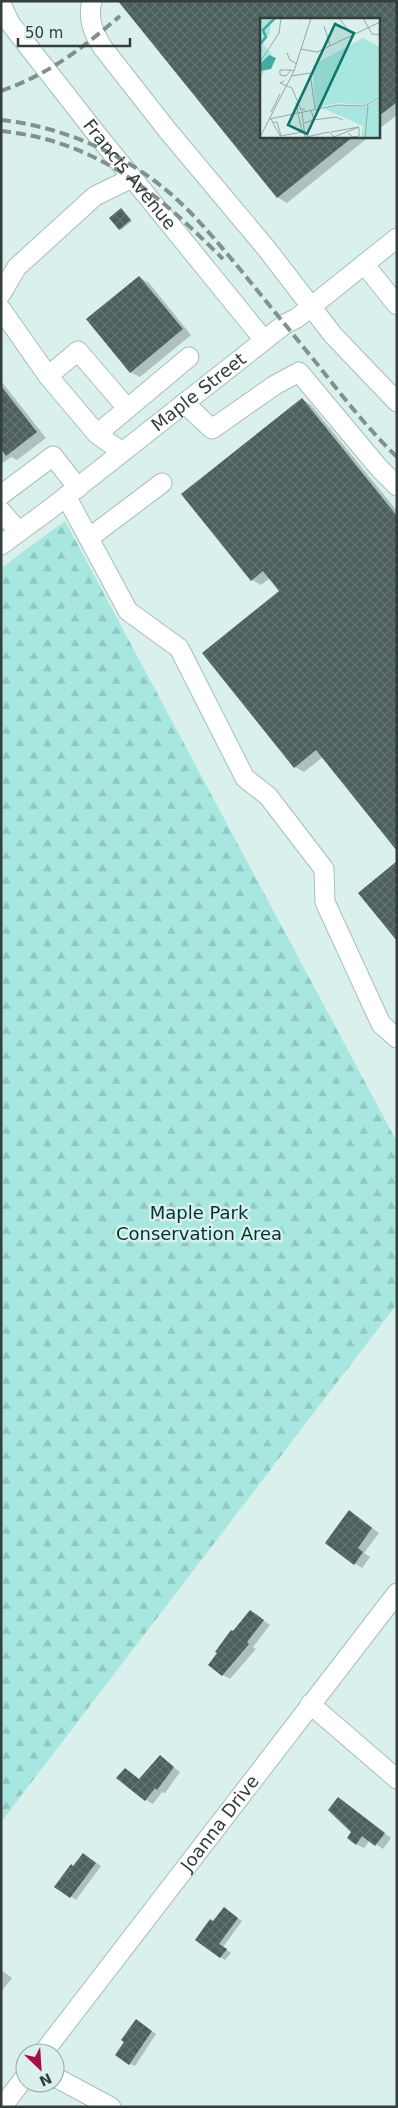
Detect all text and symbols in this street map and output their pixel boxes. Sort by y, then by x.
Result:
scale bar [18,15,130,47]
inset map [260,18,380,138]
text: 50 m [25,24,63,42]
street label: Francis Avenue [79,115,181,234]
street label: Maple Street [147,348,250,435]
park label: Maple Park Conservation Area [116,1202,282,1244]
street label: Joanna Drive [175,1771,263,1876]
north arrow [15,2043,65,2093]
text: N [37,2070,54,2090]

